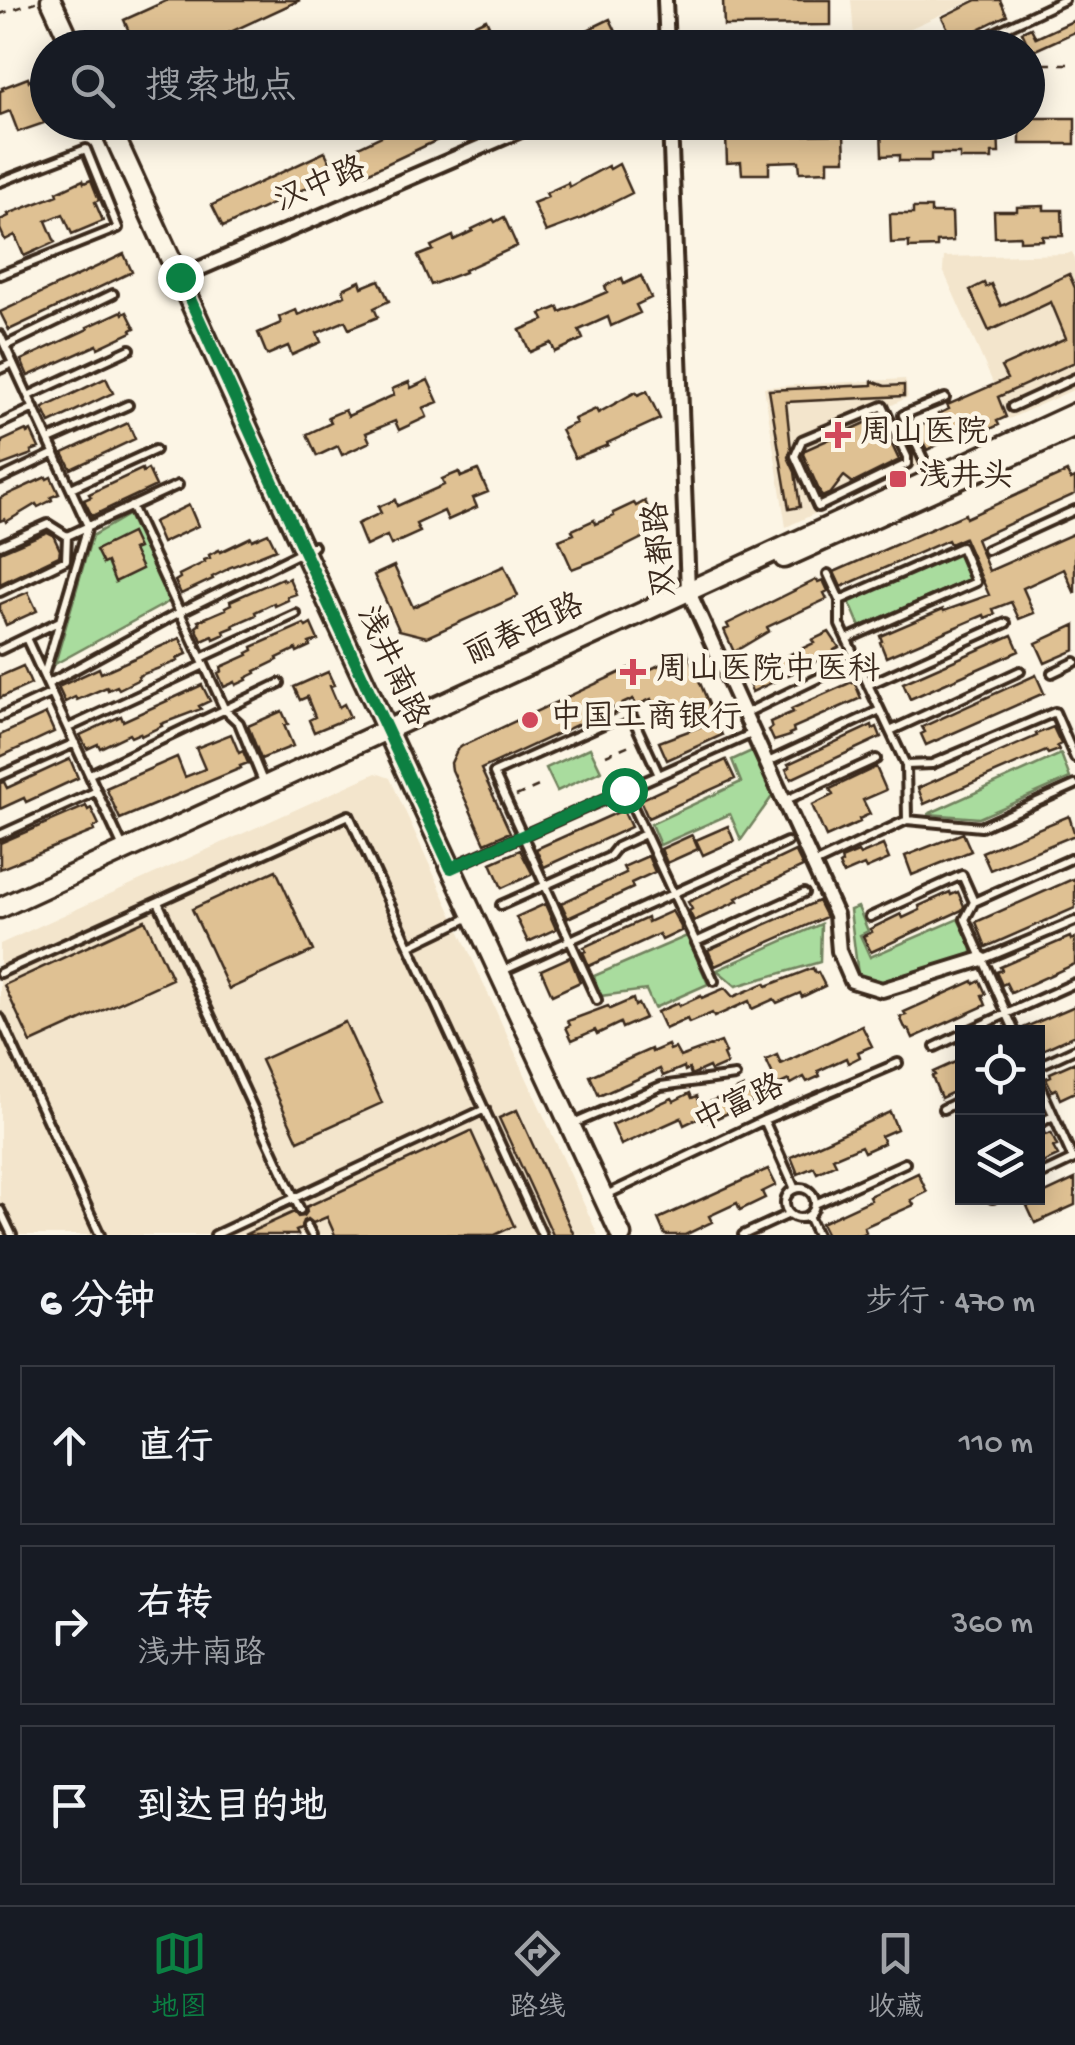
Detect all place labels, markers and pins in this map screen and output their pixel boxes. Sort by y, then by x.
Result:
place label: 周山医院 [860,415,988,454]
marker: 周山医院 [825,422,851,448]
place label: 浅井头 [918,459,1014,498]
marker: 浅井头 [887,468,909,490]
place label: 周山医院中医科 [656,651,880,691]
marker: 周山医院中医科 [620,659,646,685]
place label: 中国工商银行 [550,699,742,739]
marker: 中国工商银行 [519,709,541,731]

